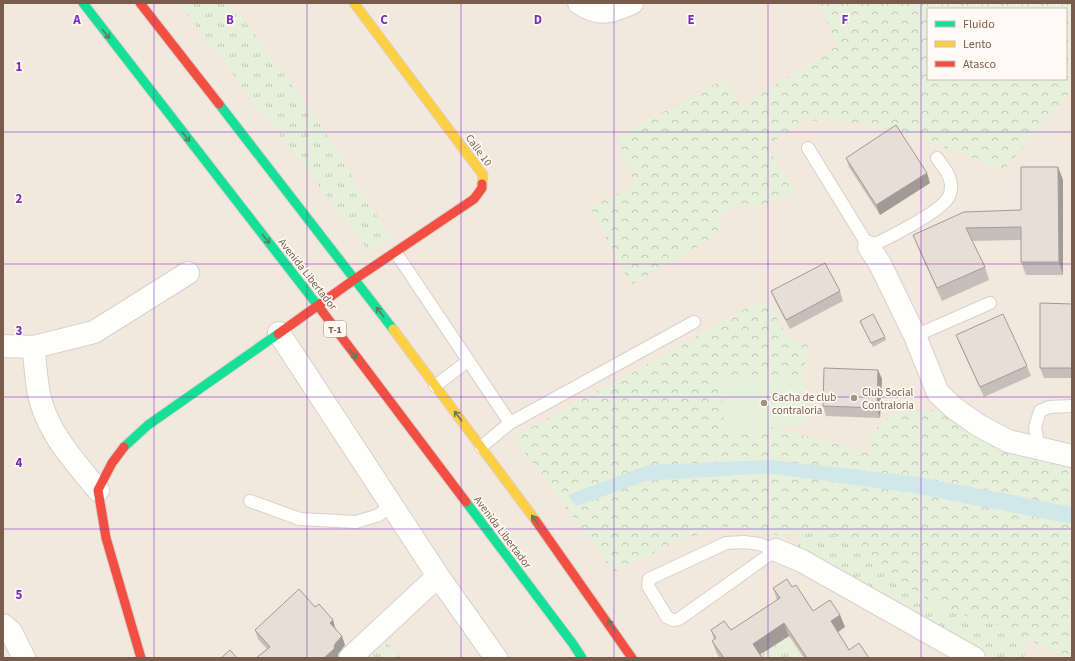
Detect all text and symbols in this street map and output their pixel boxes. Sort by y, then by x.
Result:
legend [927,8,1067,80]
text: A [72,11,81,29]
text: B [226,11,234,29]
text: C [380,11,388,29]
text: D [534,11,542,29]
text: E [687,11,695,29]
text: F [842,11,849,29]
text: Fluido [963,16,995,33]
one-way arrow [102,28,111,39]
text: Lento [963,36,992,53]
text: Atasco [963,56,996,73]
text: 1 [16,58,23,76]
one-way arrow [182,131,190,142]
street label: Calle 10 [462,131,495,169]
text: 2 [16,190,23,208]
one-way arrow [262,234,270,245]
street label: Avenida Libertador [275,235,341,313]
one-way arrow [375,306,384,317]
road number: T-1 [324,321,346,337]
text: 3 [16,322,23,340]
one-way arrow [349,348,358,359]
place label: Club Social Contraloria [862,385,914,413]
place label: Cacha de club contraloria [772,390,836,418]
marker: Club Social Contraloria [849,393,859,403]
marker: Cacha de club contraloria [759,398,769,408]
one-way arrow [453,410,462,421]
text: 4 [16,454,23,472]
street label: Avenida Libertador [470,493,535,572]
one-way arrow [530,515,539,526]
text: 5 [16,586,23,604]
one-way arrow [607,620,615,631]

